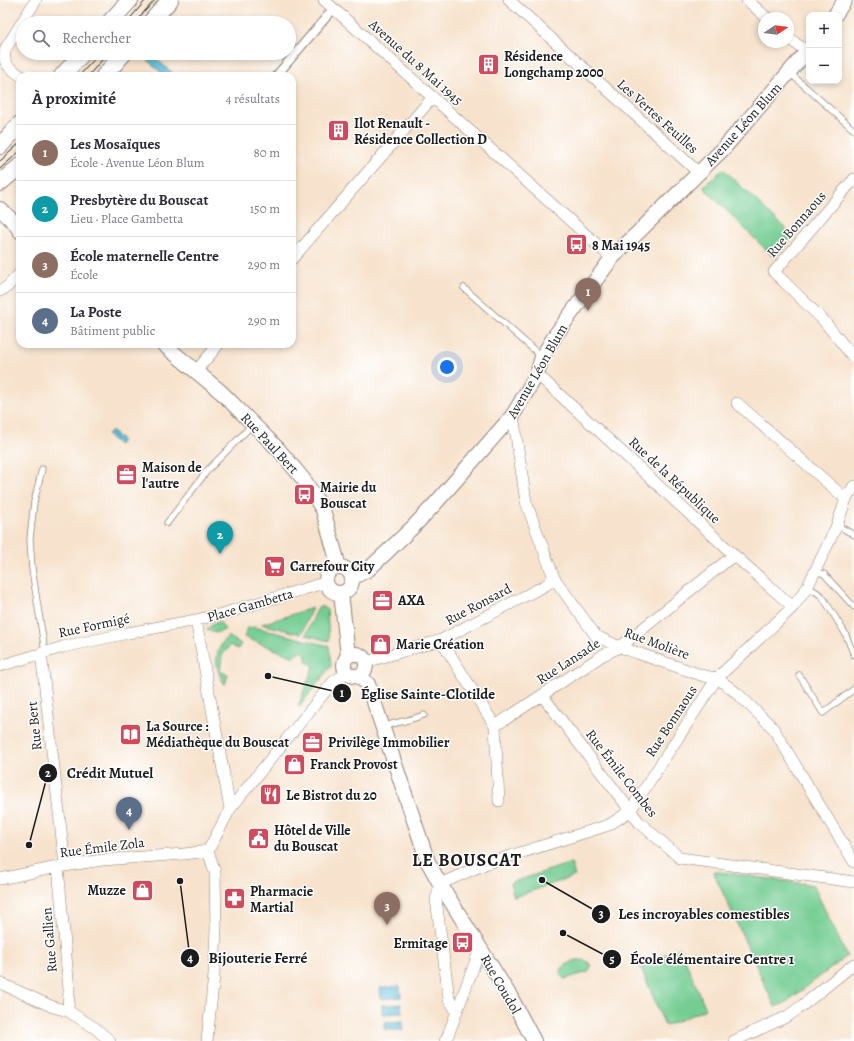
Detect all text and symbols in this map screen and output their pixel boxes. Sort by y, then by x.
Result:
north arrow [758,12,794,48]
map controls [806,12,842,84]
button: + [806,12,842,48]
street label: Avenue du 8 Mai 1945 [364,14,467,110]
search box [16,16,296,60]
icon: search [30,27,52,49]
text: Rechercher [62,28,131,48]
place label: Résidence Longchamp 2000 [504,47,604,82]
button: − [806,48,842,84]
building icon: Résidence Longchamp 2000 [475,51,501,77]
street label: Les Vertes Feuilles [613,75,702,158]
street label: Avenue Léon Blum [700,78,786,171]
text: À proximité [32,87,116,110]
text: 4 résultats [226,90,280,107]
place label: Ilot Renault - Résidence Collection D [354,114,487,149]
building icon: Ilot Renault - Résidence Collection D [326,118,352,144]
text: Les Mosaïques [70,134,160,154]
text: 1 [43,144,47,161]
text: 80 m [253,144,280,161]
text: École · Avenue Léon Blum [70,154,205,171]
street label: Rue Bonnaous [762,187,830,261]
text: Presbytère du Bouscat [70,190,208,210]
text: 2 [42,200,48,217]
text: 150 m [250,200,280,217]
text: Lieu · Place Gambetta [70,210,183,227]
bus stop icon: 8 Mai 1945 [564,232,590,258]
place label: 8 Mai 1945 [592,236,650,255]
text: École maternelle Centre [70,246,219,266]
text: 3 [42,256,48,273]
text: 290 m [248,256,280,273]
text: École [70,266,98,283]
pin: 1 [575,278,601,311]
text: La Poste [70,302,122,322]
text: 4 [42,312,48,329]
text: 290 m [248,312,280,329]
street label: Avenue Léon Blum [502,320,572,423]
text: Bâtiment public [70,322,155,339]
your location [437,357,457,377]
street label: Rue Paul Bert [236,409,303,478]
street label: Rue de la République [625,433,725,528]
place label: Maison de l'autre [142,458,202,493]
office icon: Maison de l'autre [114,462,140,488]
place label: Mairie du Bouscat [320,478,377,513]
bus stop icon: Mairie du Bouscat [291,482,317,508]
pin: 2 [207,521,233,554]
supermarket icon: Carrefour City [262,553,288,579]
place label: Carrefour City [290,557,375,576]
street label: Rue Ronsard [442,579,515,630]
street label: Place Gambetta [205,584,296,627]
office icon: AXA [369,587,395,613]
place label: AXA [397,591,425,610]
street label: Rue Formigé [57,609,132,642]
street label: Rue Molière [621,623,692,664]
shop icon: Marie Création [368,631,394,657]
street label: Rue Lansade [533,634,604,689]
place label: Marie Création [396,635,484,654]
callout: Église Sainte-Clotilde [332,680,503,707]
street label: Rue Bonnaous [641,682,702,761]
text: Église Sainte-Clotilde [361,684,495,704]
text: 1 [340,685,345,701]
street label: Rue Bert [22,700,47,751]
place label: La Source : Médiathèque du Bouscat [146,717,289,752]
library icon: La Source : Médiathèque du Bouscat [118,721,144,747]
street label: Rue Émile Combes [581,725,662,821]
office icon: Privilège Immobilier [299,729,325,755]
place label: Privilège Immobilier [328,733,450,752]
shop icon: Franck Provost [282,751,308,777]
place label: Franck Provost [310,755,398,774]
callout: Crédit Mutuel [38,759,161,786]
text: Crédit Mutuel [67,763,153,783]
text: 2 [45,765,51,781]
restaurant icon: Le Bistrot du 20 [258,782,284,808]
place label: Le Bistrot du 20 [286,786,377,805]
pin: 4 [116,797,142,830]
place label: Hôtel de Ville du Bouscat [274,821,351,856]
public building icon: Hôtel de Ville du Bouscat [246,825,272,851]
street label: Rue Émile Zola [59,833,146,862]
district label: LE BOUSCAT [412,848,522,872]
shop icon: Muzze [129,877,155,903]
place label: Muzze [88,881,127,900]
place label: Pharmacie Martial [250,882,314,917]
pharmacy icon: Pharmacie Martial [222,886,248,912]
pin: 3 [374,892,400,925]
callout: Les incroyables comestibles [591,900,798,927]
text: Les incroyables comestibles [618,904,790,924]
street label: Rue Gallien [37,906,62,973]
text: 3 [598,906,604,922]
bus stop icon: Ermitage [450,930,476,956]
place label: Ermitage [393,934,449,953]
callout: Bijouterie Ferré [180,944,315,971]
callout: École élémentaire Centre 1 [602,945,802,972]
text: Bijouterie Ferré [208,948,308,968]
text: École élémentaire Centre 1 [630,949,795,969]
text: 4 [187,950,193,966]
street label: Rue Coudol [476,951,526,1018]
text: 5 [609,951,615,967]

